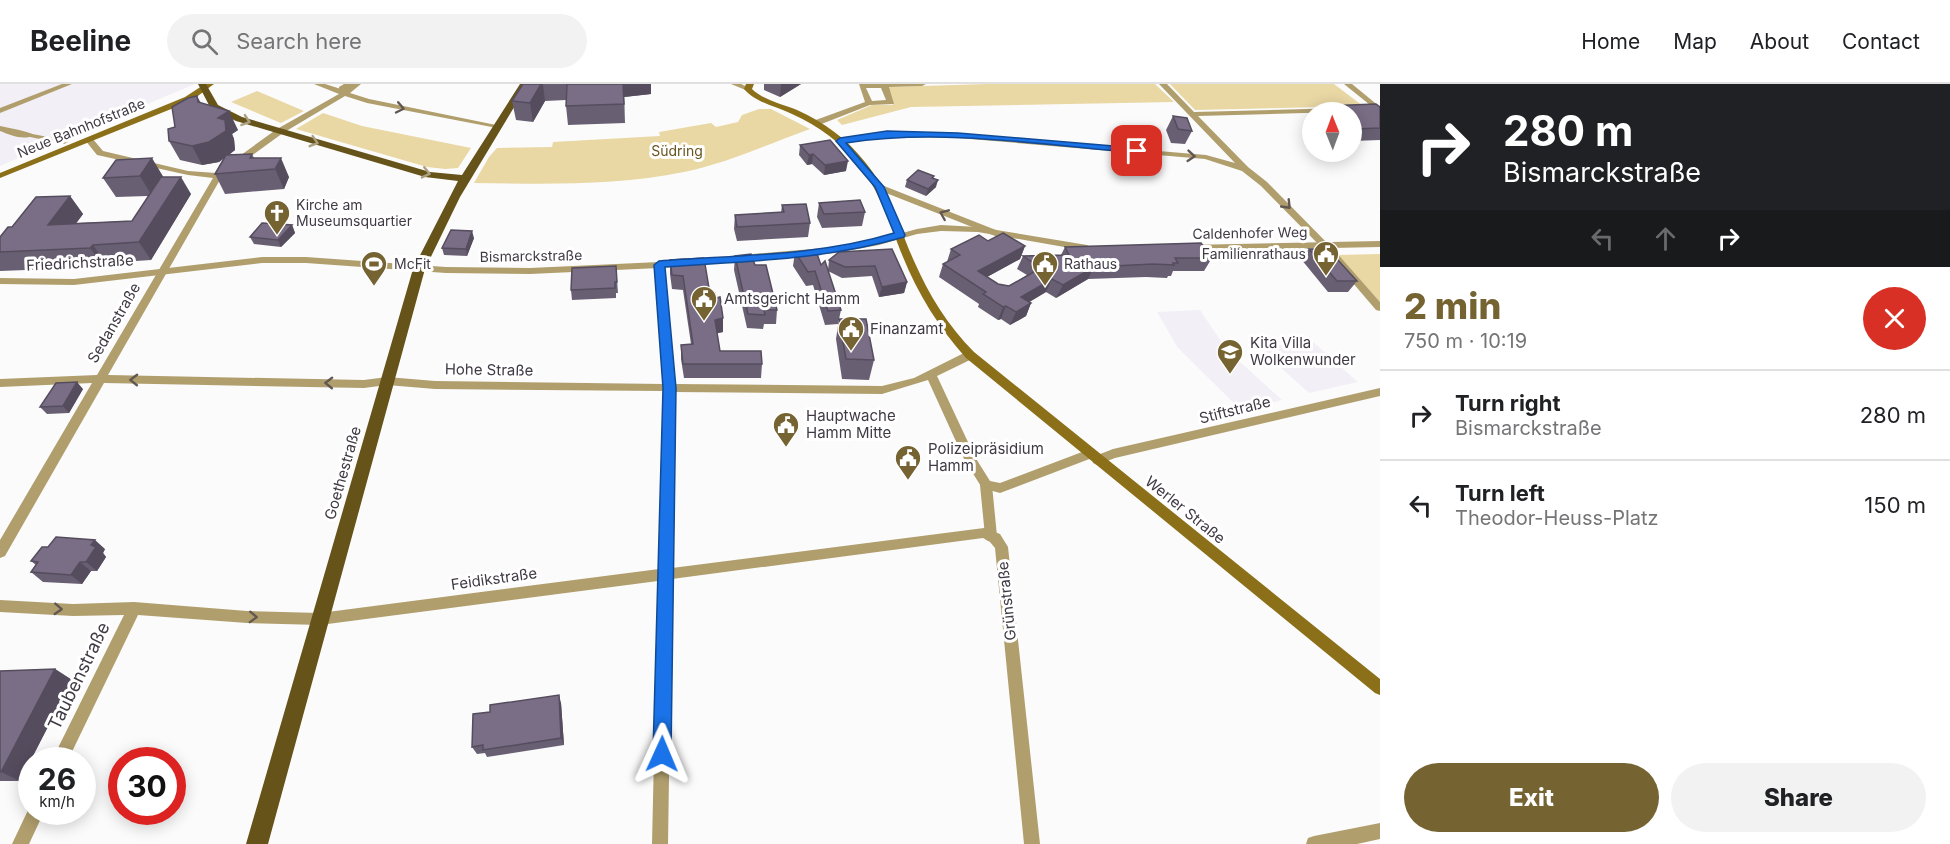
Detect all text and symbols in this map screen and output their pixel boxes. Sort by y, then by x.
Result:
search box [167,14,587,68]
text: Beeline [30,24,131,58]
icon: search [188,25,221,58]
text: Search here [236,28,362,54]
text: Home [1581,29,1640,54]
text: Map [1673,29,1717,54]
text: About [1750,29,1809,54]
text: Contact [1842,29,1920,54]
street label: Neue Bahnhofstraße [15,94,147,161]
one-way arrow [395,100,405,113]
north arrow [1302,102,1362,162]
map controls [1302,102,1362,162]
text: 280 m [1503,105,1633,156]
icon: right [1404,108,1482,186]
one-way arrow [240,114,251,126]
pin [1111,125,1162,176]
icon: arrive [1120,134,1153,167]
one-way arrow [309,135,319,147]
park label: Südring [651,142,703,159]
one-way arrow [1187,149,1196,162]
text: Bismarckstraße [1503,156,1701,189]
one-way arrow [421,166,431,179]
place label: Kirche am Museumsquartier [296,196,412,229]
church icon: Kirche am Museumsquartier [262,198,292,236]
one-way arrow [1280,199,1291,209]
one-way arrow [940,209,951,221]
icon: left [1586,222,1619,255]
icon: ahead [1649,222,1682,255]
icon: right [1712,222,1745,255]
street label: Caldenhofer Weg [1192,223,1308,242]
public building icon: Familienrathaus [1311,239,1341,277]
place label: Familienrathaus [1202,245,1306,262]
street label: Bismarckstraße [480,246,582,265]
sports icon: McFit [359,249,389,287]
public building icon: Rathaus [1030,249,1060,287]
street label: Friedrichstraße [26,250,134,275]
place label: McFit [394,255,431,272]
place label: Rathaus [1064,255,1117,272]
street label: Sedanstraße [83,279,144,366]
public building icon: Amtsgericht Hamm [689,284,719,322]
text: 2 min [1404,284,1501,328]
button: close [1863,287,1926,350]
place label: Amtsgericht Hamm [724,289,860,308]
public building icon: Finanzamt [836,314,866,352]
place label: Finanzamt [870,319,943,338]
text: 750 m · 10:19 [1404,329,1527,353]
place label: Kita Villa Wolkenwunder [1250,333,1356,369]
school or university icon: Kita Villa Wolkenwunder [1215,337,1245,375]
street label: Hohe Straße [445,359,533,380]
one-way arrow [129,374,138,386]
one-way arrow [324,377,333,390]
text: Turn right [1455,390,1561,416]
street label: Stiftstraße [1197,391,1273,428]
icon: right [1404,399,1437,432]
text: 280 m [1860,402,1926,428]
place label: Hauptwache Hamm Mitte [806,406,896,442]
public building icon: Hauptwache Hamm Mitte [771,410,801,448]
text: Bismarckstraße [1455,416,1602,440]
street label: Goethestraße [320,424,365,522]
place label: Polizeipräsidium Hamm [928,439,1044,475]
public building icon: Polizeipräsidium Hamm [893,443,923,481]
street label: Werler Straße [1141,472,1229,548]
text: Turn left [1455,480,1545,506]
icon: left [1404,489,1437,522]
text: 150 m [1864,492,1926,518]
text: Theodor-Heuss-Platz [1455,506,1659,530]
street label: Grünstraße [993,561,1020,642]
street label: Feidikstraße [450,563,538,594]
one-way arrow [54,603,63,616]
one-way arrow [248,611,257,623]
street label: Taubenstraße [43,619,114,733]
position arrow [630,722,694,786]
speed limit sign: 30 [108,747,186,825]
text: 26 [38,761,76,797]
button: Exit [1404,763,1659,832]
button: Share [1671,763,1926,832]
text: km/h [39,792,75,811]

